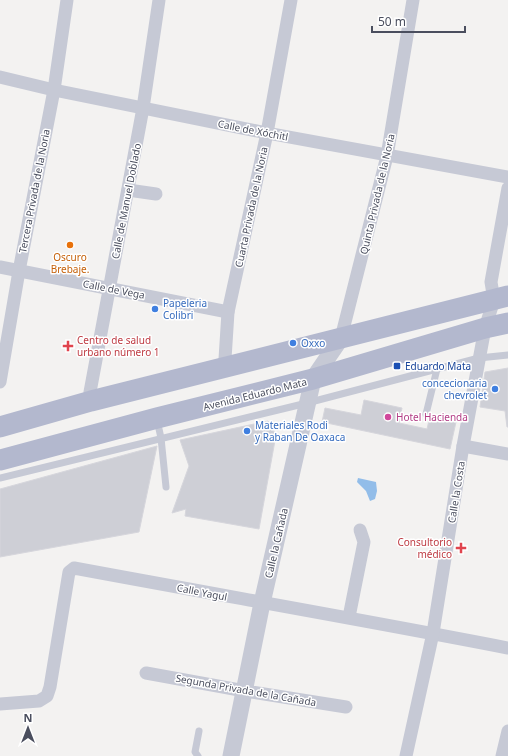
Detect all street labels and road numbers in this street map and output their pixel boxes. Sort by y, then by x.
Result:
street label: Calle de Xóchitl [217,116,289,144]
street label: Tercera Privada de la Noria [15,128,53,254]
street label: Quinta Privada de la Noria [356,132,398,256]
street label: Calle de Manuel Doblado [108,142,144,260]
street label: Cuarta Privada de la Noria [231,145,271,269]
street label: Calle de Vega [82,276,146,302]
street label: Avenida Eduardo Mata [202,374,308,414]
street label: Calle la Costa [444,460,468,524]
street label: Calle la Cañada [261,507,291,579]
street label: Calle Yagul [176,580,228,604]
street label: Segunda Privada de la Cañada [175,671,317,709]

